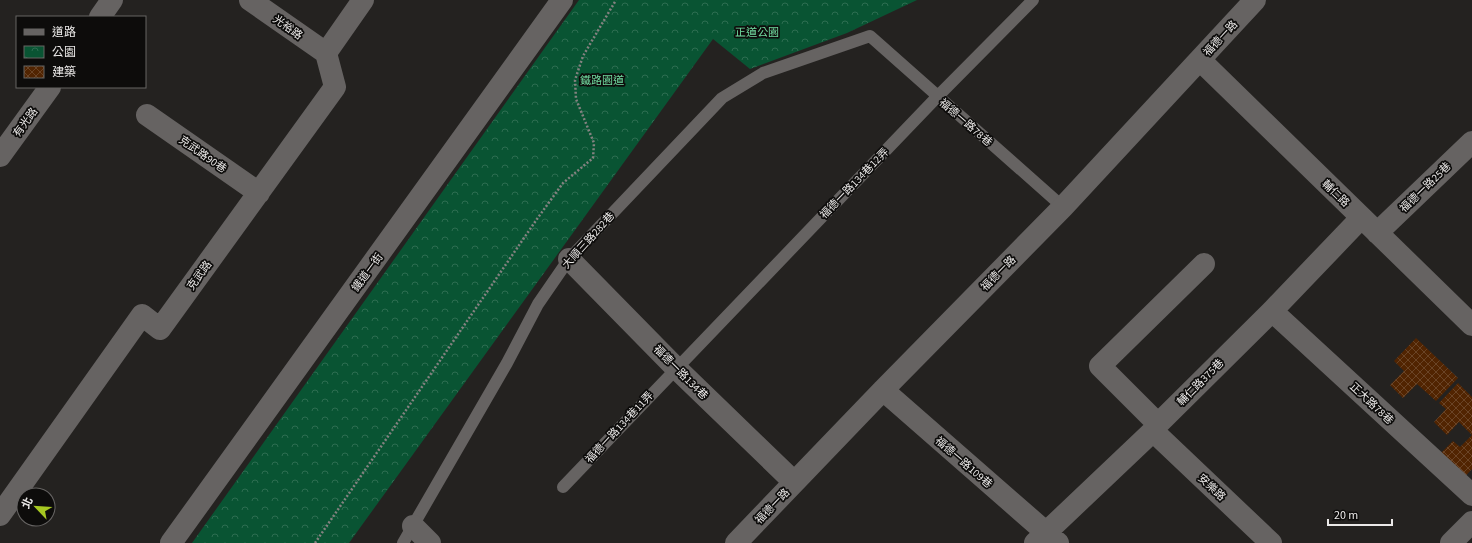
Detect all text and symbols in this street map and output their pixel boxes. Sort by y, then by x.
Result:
street label: 光裕路 [270,12,306,43]
legend [16,16,146,88]
street label: 福德一路 [1200,17,1241,60]
text: 道路 [52,24,76,41]
park label: 正道公園 [735,25,779,40]
text: 公園 [52,44,76,61]
text: 建築 [52,64,76,81]
park label: 鐵路園道 [580,73,624,88]
street label: 福德一路78巷 [936,95,995,150]
street label: 有光路 [10,105,41,140]
street label: 克武路90巷 [176,133,230,176]
street label: 福德一路134巷12弄 [817,145,892,222]
street label: 福德一路25巷 [1396,159,1454,216]
street label: 輔仁路 [1319,177,1353,210]
street label: 大順三路282巷 [559,209,618,272]
street label: 鐵道一街 [348,250,386,295]
street label: 福德一路 [977,252,1019,294]
street label: 克武路 [184,258,215,293]
street label: 福德一路134巷 [650,342,711,403]
street label: 輔仁路375巷 [1174,356,1227,409]
street label: 正大路78巷 [1346,379,1397,428]
street label: 福德一路134巷11弄 [582,388,657,467]
street label: 福德一路109巷 [932,433,996,491]
street label: 安樂路 [1194,471,1229,504]
street label: 福德一路 [752,485,793,527]
north arrow [16,487,56,527]
text: 北 [18,495,37,511]
scale bar [1328,501,1392,527]
text: 20 m [1334,507,1358,524]

